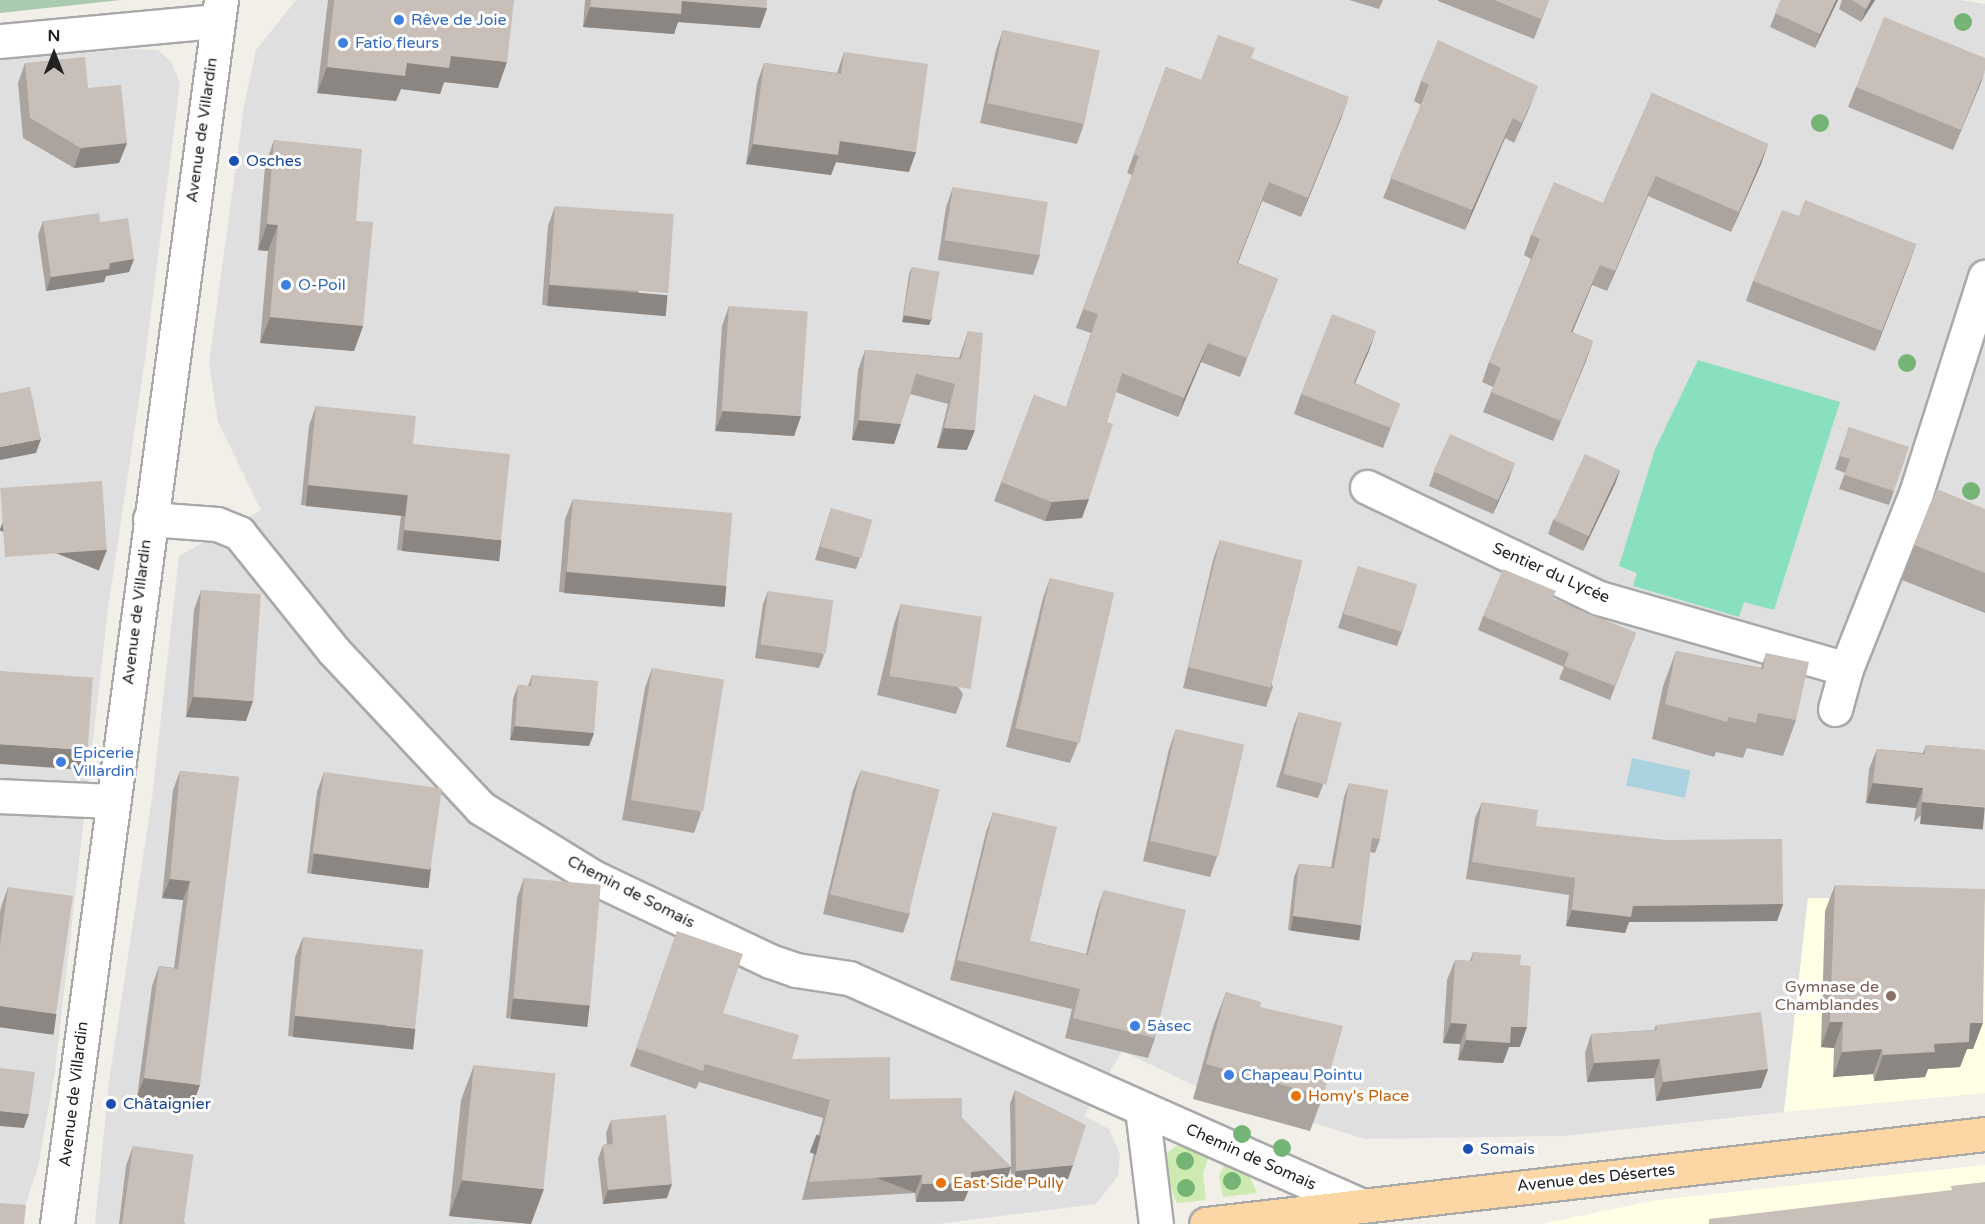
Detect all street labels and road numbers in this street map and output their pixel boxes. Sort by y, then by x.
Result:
street label: Avenue de Villardin [182,56,222,204]
street label: Avenue de Villardin [119,538,155,686]
street label: Sentier du Lycée [1489,539,1613,607]
street label: Chemin de Somais [564,851,698,933]
street label: Avenue de Villardin [56,1020,92,1168]
street label: Chemin de Somais [1183,1120,1319,1194]
street label: Avenue des Désertes [1516,1160,1676,1196]

